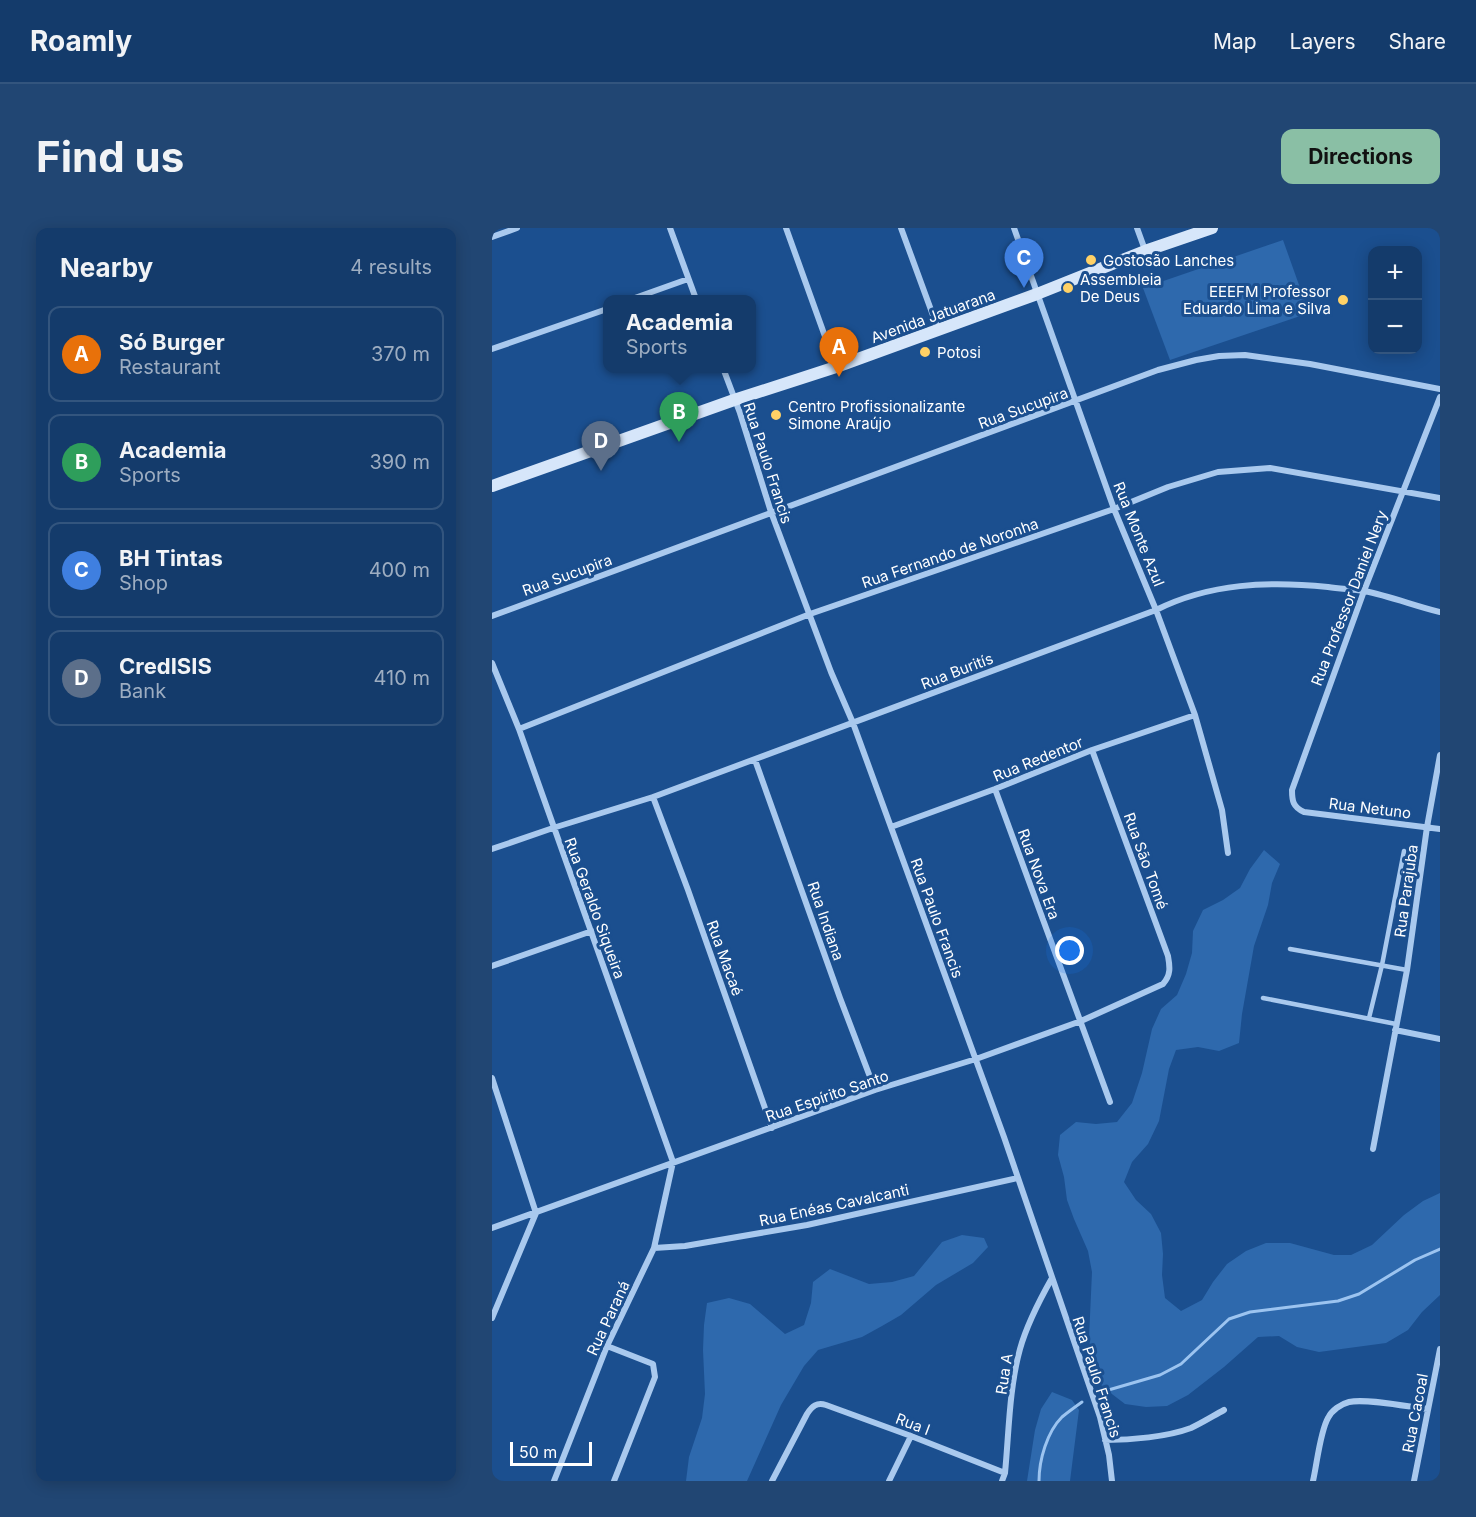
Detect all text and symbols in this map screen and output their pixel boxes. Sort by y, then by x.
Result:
text: Roamly [30,24,132,58]
text: Map [1213,29,1257,54]
text: Layers [1290,29,1356,54]
text: Share [1389,29,1446,54]
button: Directions [1281,129,1440,184]
text: Find us [36,131,184,182]
pin: C [1004,238,1044,288]
map controls [1368,246,1422,354]
button: + [1368,246,1422,300]
place label: Gostosão Lanches [1103,251,1234,270]
text: Nearby [60,252,153,283]
marker: Gostosão Lanches [1084,253,1098,267]
text: 4 results [350,255,432,279]
place label: Assembleia De Deus [1080,270,1162,306]
marker: Assembleia De Deus [1061,281,1075,295]
place label: EEEFM Professor Eduardo Lima e Silva [1183,282,1331,318]
street label: Avenida Jatuarana [868,285,998,347]
marker: EEEFM Professor Eduardo Lima e Silva [1336,293,1350,307]
popup [603,295,756,373]
button: − [1368,300,1422,354]
text: Academia [626,309,733,335]
pin: A [820,328,858,377]
text: Só Burger [119,329,225,355]
text: Sports [626,335,688,359]
text: A [74,342,89,366]
text: 370 m [371,342,430,366]
place label: Potosi [937,343,981,362]
marker: Potosi [918,345,932,359]
text: Restaurant [119,355,221,379]
street label: Rua Sucupira [976,383,1070,433]
pin: B [660,392,699,442]
place label: Centro Profissionalizante Simone Araújo [788,397,965,433]
street label: Rua Paulo Francis [739,400,797,526]
marker: Centro Profissionalizante Simone Araújo [769,408,783,422]
pin: D [582,422,620,471]
text: Academia [119,437,227,463]
text: B [75,450,88,474]
text: 390 m [369,450,430,474]
text: Sports [119,463,181,487]
street label: Rua Monte Azul [1109,479,1169,589]
street label: Rua Professor Daniel Nery [1307,507,1391,688]
street label: Rua Fernando de Noronha [859,514,1041,592]
text: BH Tintas [119,545,223,571]
street label: Rua Sucupira [520,550,614,600]
text: C [74,558,89,582]
text: 400 m [369,558,430,582]
text: Shop [119,571,168,595]
street label: Rua Buritís [918,649,996,693]
text: CredISIS [119,653,212,679]
text: D [74,666,89,690]
text: 410 m [374,666,430,690]
text: Bank [119,679,166,703]
street label: Rua Redentor [990,732,1086,786]
street label: Rua Netuno [1328,794,1412,822]
street label: Rua São Tomé [1120,810,1172,912]
street label: Rua Nova Era [1014,826,1064,922]
street label: Rua Geraldo Siqueira [561,835,629,981]
street label: Rua Parajuba [1390,843,1422,939]
street label: Rua Paulo Francis [906,855,968,981]
street label: Rua Indiana [804,879,848,963]
street label: Rua Macaé [703,918,747,998]
your location [1055,936,1084,965]
street label: Rua Espírito Santo [763,1066,891,1126]
street label: Rua Enéas Cavalcanti [757,1180,911,1230]
street label: Rua Paraná [582,1277,634,1359]
street label: Rua Paulo Francis [1068,1314,1126,1440]
street label: Rua A [991,1352,1017,1396]
street label: Rua Cacoal [1398,1372,1432,1454]
street label: Rua I [893,1409,933,1439]
scale bar [510,1439,592,1466]
text: 50 m [519,1442,557,1462]

